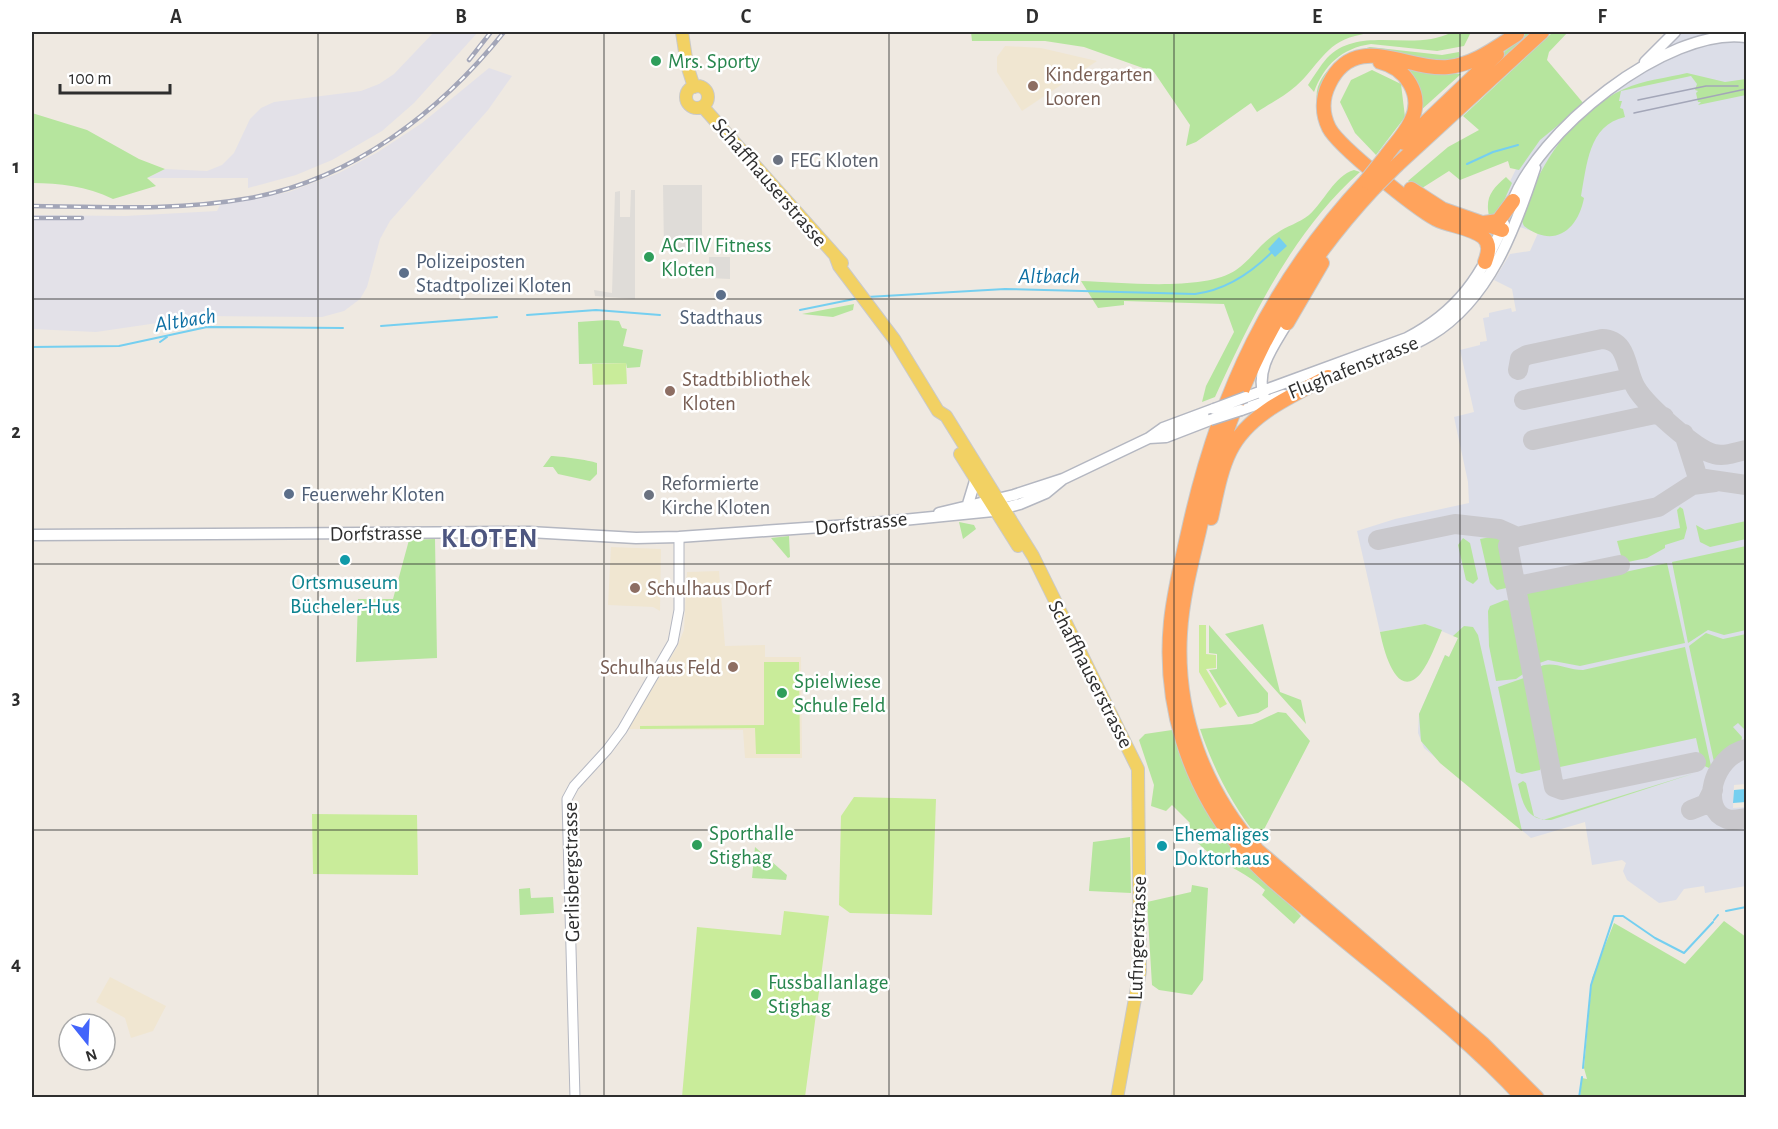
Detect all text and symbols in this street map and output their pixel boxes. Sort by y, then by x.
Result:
text: A [170,7,182,27]
text: B [455,7,467,27]
text: C [741,7,752,27]
text: D [1025,7,1039,27]
text: E [1312,7,1322,27]
text: F [1597,7,1607,27]
place label: Mrs. Sporty [668,51,760,72]
marker: Mrs. Sporty [649,54,663,68]
scale bar [60,57,170,95]
place label: Kindergarten Looren [1045,64,1153,109]
text: 100 m [69,70,112,88]
marker: Kindergarten Looren [1026,79,1040,93]
street label: Schaffhauserstrasse [708,114,831,251]
place label: FEG Kloten [790,150,879,171]
marker: FEG Kloten [771,153,785,167]
text: 1 [12,157,20,177]
place label: ACTIV Fitness Kloten [661,235,772,280]
marker: ACTIV Fitness Kloten [642,250,656,264]
place label: Polizeiposten Stadtpolizei Kloten [416,251,572,296]
water label: Altbach [1017,265,1080,287]
marker: Polizeiposten Stadtpolizei Kloten [397,266,411,280]
marker: Stadthaus [714,288,728,302]
water label: Altbach [152,304,217,336]
place label: Stadthaus [680,307,762,328]
street label: Flughafenstrasse [1285,332,1421,403]
place label: Stadtbibliothek Kloten [682,369,810,414]
marker: Stadtbibliothek Kloten [663,384,677,398]
text: 2 [11,422,21,442]
place label: Reformierte Kirche Kloten [661,473,770,518]
place label: Feuerwehr Kloten [301,484,445,505]
marker: Feuerwehr Kloten [282,487,296,501]
marker: Reformierte Kirche Kloten [642,488,656,502]
street label: Dorfstrasse [814,508,908,539]
street label: Dorfstrasse [329,522,423,545]
district label: KLOTEN [441,525,539,552]
marker: Ortsmuseum Bücheler-Hus [338,553,352,567]
place label: Ortsmuseum Bücheler-Hus [290,572,400,617]
place label: Schulhaus Dorf [647,578,772,599]
marker: Schulhaus Dorf [628,581,642,595]
street label: Schaffhauserstrasse [1044,597,1137,751]
place label: Schulhaus Feld [600,657,721,678]
marker: Schulhaus Feld [726,660,740,674]
place label: Spielwiese Schule Feld [794,671,886,716]
marker: Spielwiese Schule Feld [775,686,789,700]
text: 3 [12,688,20,708]
street label: Gerlisbergstrasse [560,802,583,942]
place label: Sporthalle Stighag [709,823,794,868]
place label: Ehemaliges Doktorhaus [1174,824,1270,869]
marker: Sporthalle Stighag [690,838,704,852]
marker: Ehemaliges Doktorhaus [1155,839,1169,853]
street label: Lufingerstrasse [1125,876,1150,1001]
text: 4 [11,954,21,974]
place label: Fussballanlage Stighag [768,972,888,1017]
marker: Fussballanlage Stighag [749,987,763,1001]
north arrow [57,1012,117,1072]
text: N [84,1046,99,1065]

